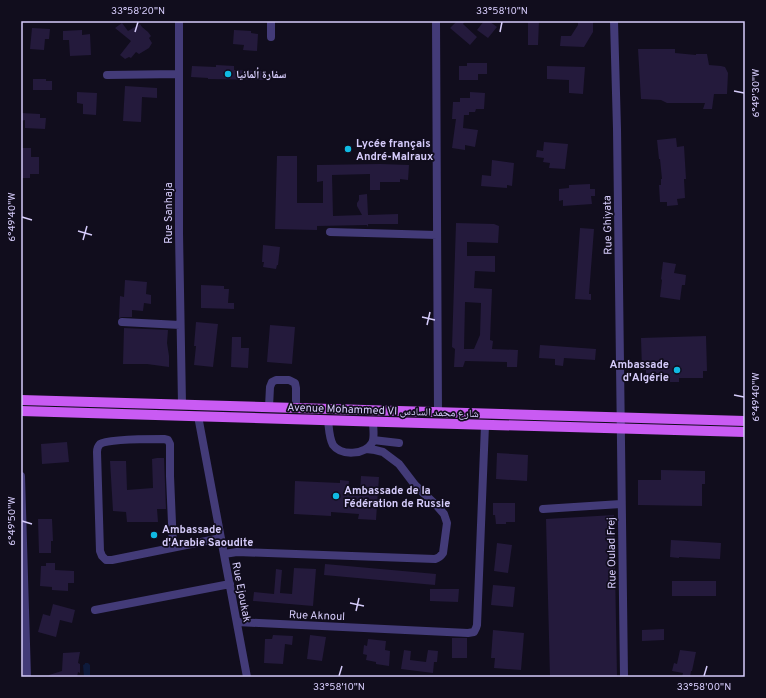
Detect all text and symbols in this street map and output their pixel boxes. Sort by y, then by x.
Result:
text: 33°58'20"N [111,5,165,18]
text: 33°58'10"N [476,5,528,18]
place label: سفارة ألمانيا [236,67,287,82]
text: 6°49'30"W [750,68,763,118]
marker: سفارة ألمانيا [223,69,233,79]
place label: Lycée français André-Malraux [356,137,434,164]
marker: Lycée français André-Malraux [343,144,353,154]
street label: Rue Sanhaja [162,182,176,244]
text: 6°49'40"W [6,192,19,242]
street label: Rue Ghiyata [600,195,616,255]
place label: Ambassade d'Algérie [610,358,669,385]
marker: Ambassade d'Algérie [672,365,682,375]
text: 6°49'40"W [750,372,763,422]
street label: Avenue Mohammed VI شارع محمد السادس [287,401,479,421]
place label: Ambassade de la Fédération de Russie [344,484,450,511]
marker: Ambassade de la Fédération de Russie [331,491,341,501]
text: 6°49'50"W [6,496,19,546]
street label: Rue Oulad Frej [604,517,620,589]
place label: Ambassade d'Arabie Saoudite [162,523,253,550]
marker: Ambassade d'Arabie Saoudite [149,530,159,540]
street label: Rue Ejoukak [228,561,254,624]
street label: Rue Aknoul [289,608,345,624]
text: 33°58'10"N [313,681,365,694]
text: 33°58'00"N [677,681,731,694]

